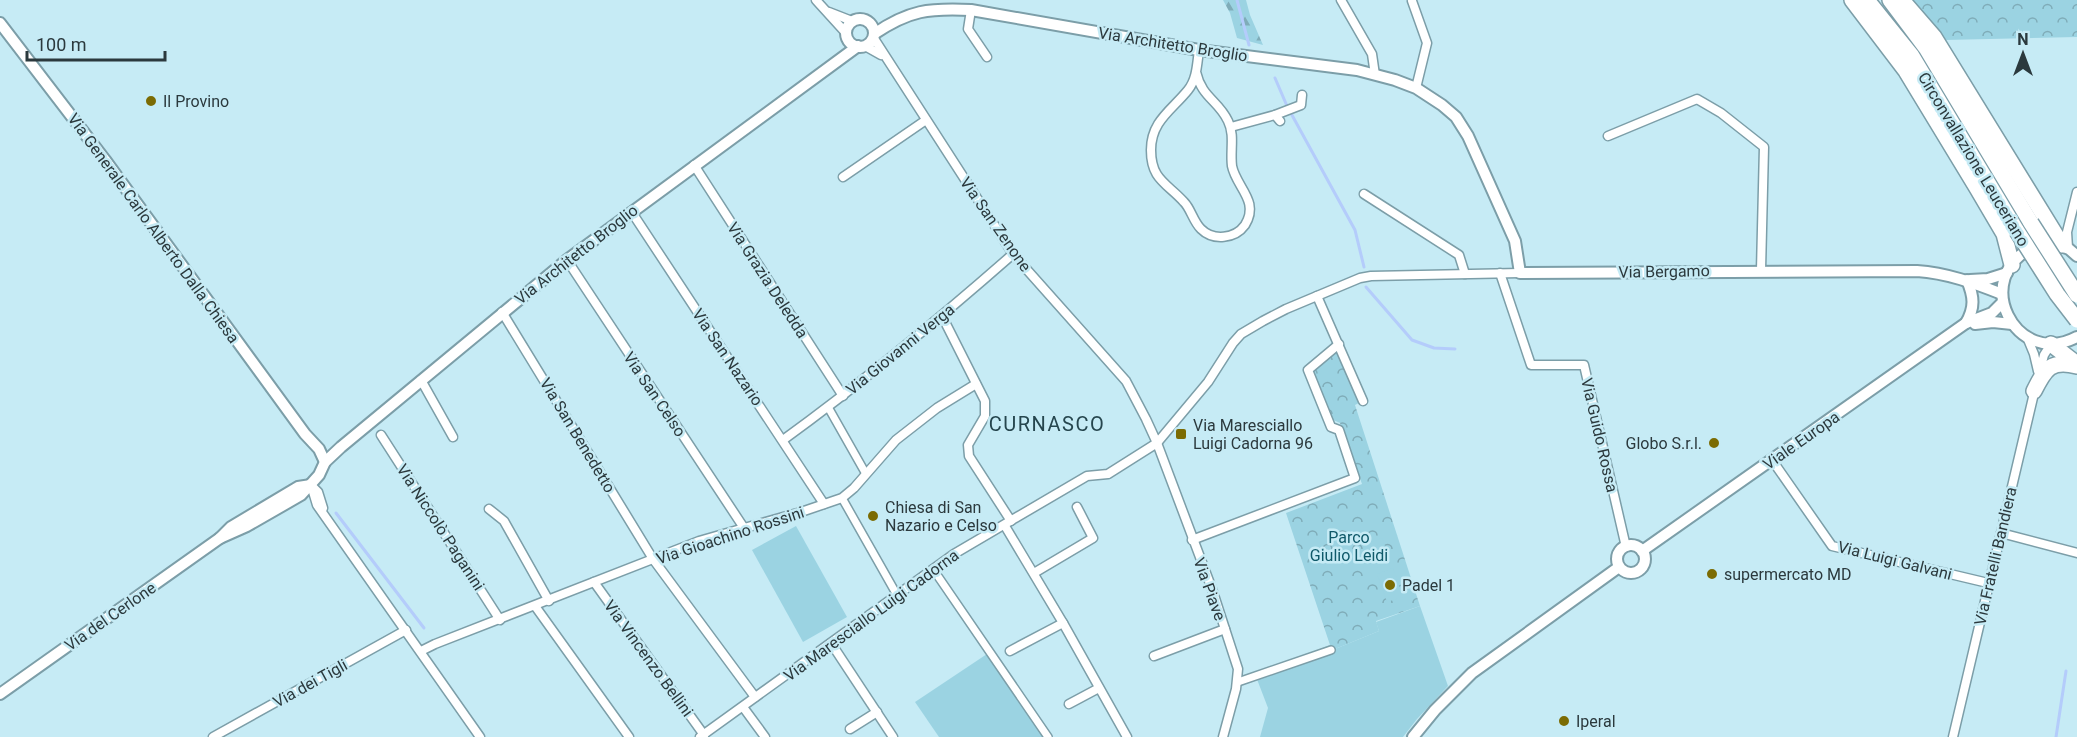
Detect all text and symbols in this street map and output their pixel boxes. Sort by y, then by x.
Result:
street label: Via Architetto Broglio [1097,23,1249,66]
scale bar [27,24,165,62]
north arrow [1993,24,2053,84]
text: N [2017,30,2029,49]
text: 100 m [36,34,87,55]
street label: Circonvallazione Leuceriano [1914,69,2033,250]
place label: Il Provino [163,92,229,111]
marker: Il Provino [144,94,158,108]
street label: Via Generale Carlo Alberto Dalla Chiesa [64,110,243,347]
street label: Via San Zenone [956,173,1035,275]
street label: Via Architetto Broglio [511,200,642,308]
street label: Via Grazia Deledda [723,219,812,342]
street label: Via Bergamo [1618,261,1710,282]
street label: Via Giovanni Verga [842,300,958,399]
street label: Via San Nazario [688,305,767,409]
street label: Via San Celso [619,348,690,440]
street label: Via San Benedetto [536,374,619,496]
street label: Via Guido Rossa [1577,376,1622,494]
street label: Viale Europa [1759,407,1843,474]
district label: CURNASCO [989,412,1105,436]
place label: Via Maresciallo Luigi Cadorna 96 [1193,416,1313,453]
marker: Via Maresciallo Luigi Cadorna 96 [1174,427,1188,441]
place label: Globo S.r.l. [1626,434,1702,453]
marker: Globo S.r.l. [1707,436,1721,450]
street label: Via Niccolò Paganini [393,461,489,594]
street label: Via Fratelli Bandiera [1970,485,2021,627]
place label: Chiesa di San Nazario e Celso [885,498,997,535]
street label: Via Gioachino Rossini [654,503,807,568]
marker: Chiesa di San Nazario e Celso [866,509,880,523]
park label: Parco Giulio Leidi [1310,528,1388,565]
street label: Via Luigi Galvani [1836,537,1954,584]
street label: Via Maresciallo Luigi Cadorna [780,546,962,685]
street label: Via Piave [1189,555,1230,623]
place label: supermercato MD [1724,565,1851,584]
marker: supermercato MD [1705,567,1719,581]
place label: Padel 1 [1402,576,1455,595]
street label: Via del Cerlone [61,578,159,655]
marker: Padel 1 [1383,578,1397,592]
street label: Via Vincenzo Bellini [600,596,697,720]
street label: Via dei Tigli [270,655,351,712]
place label: Iperal [1576,712,1616,731]
marker: Iperal [1557,714,1571,728]

